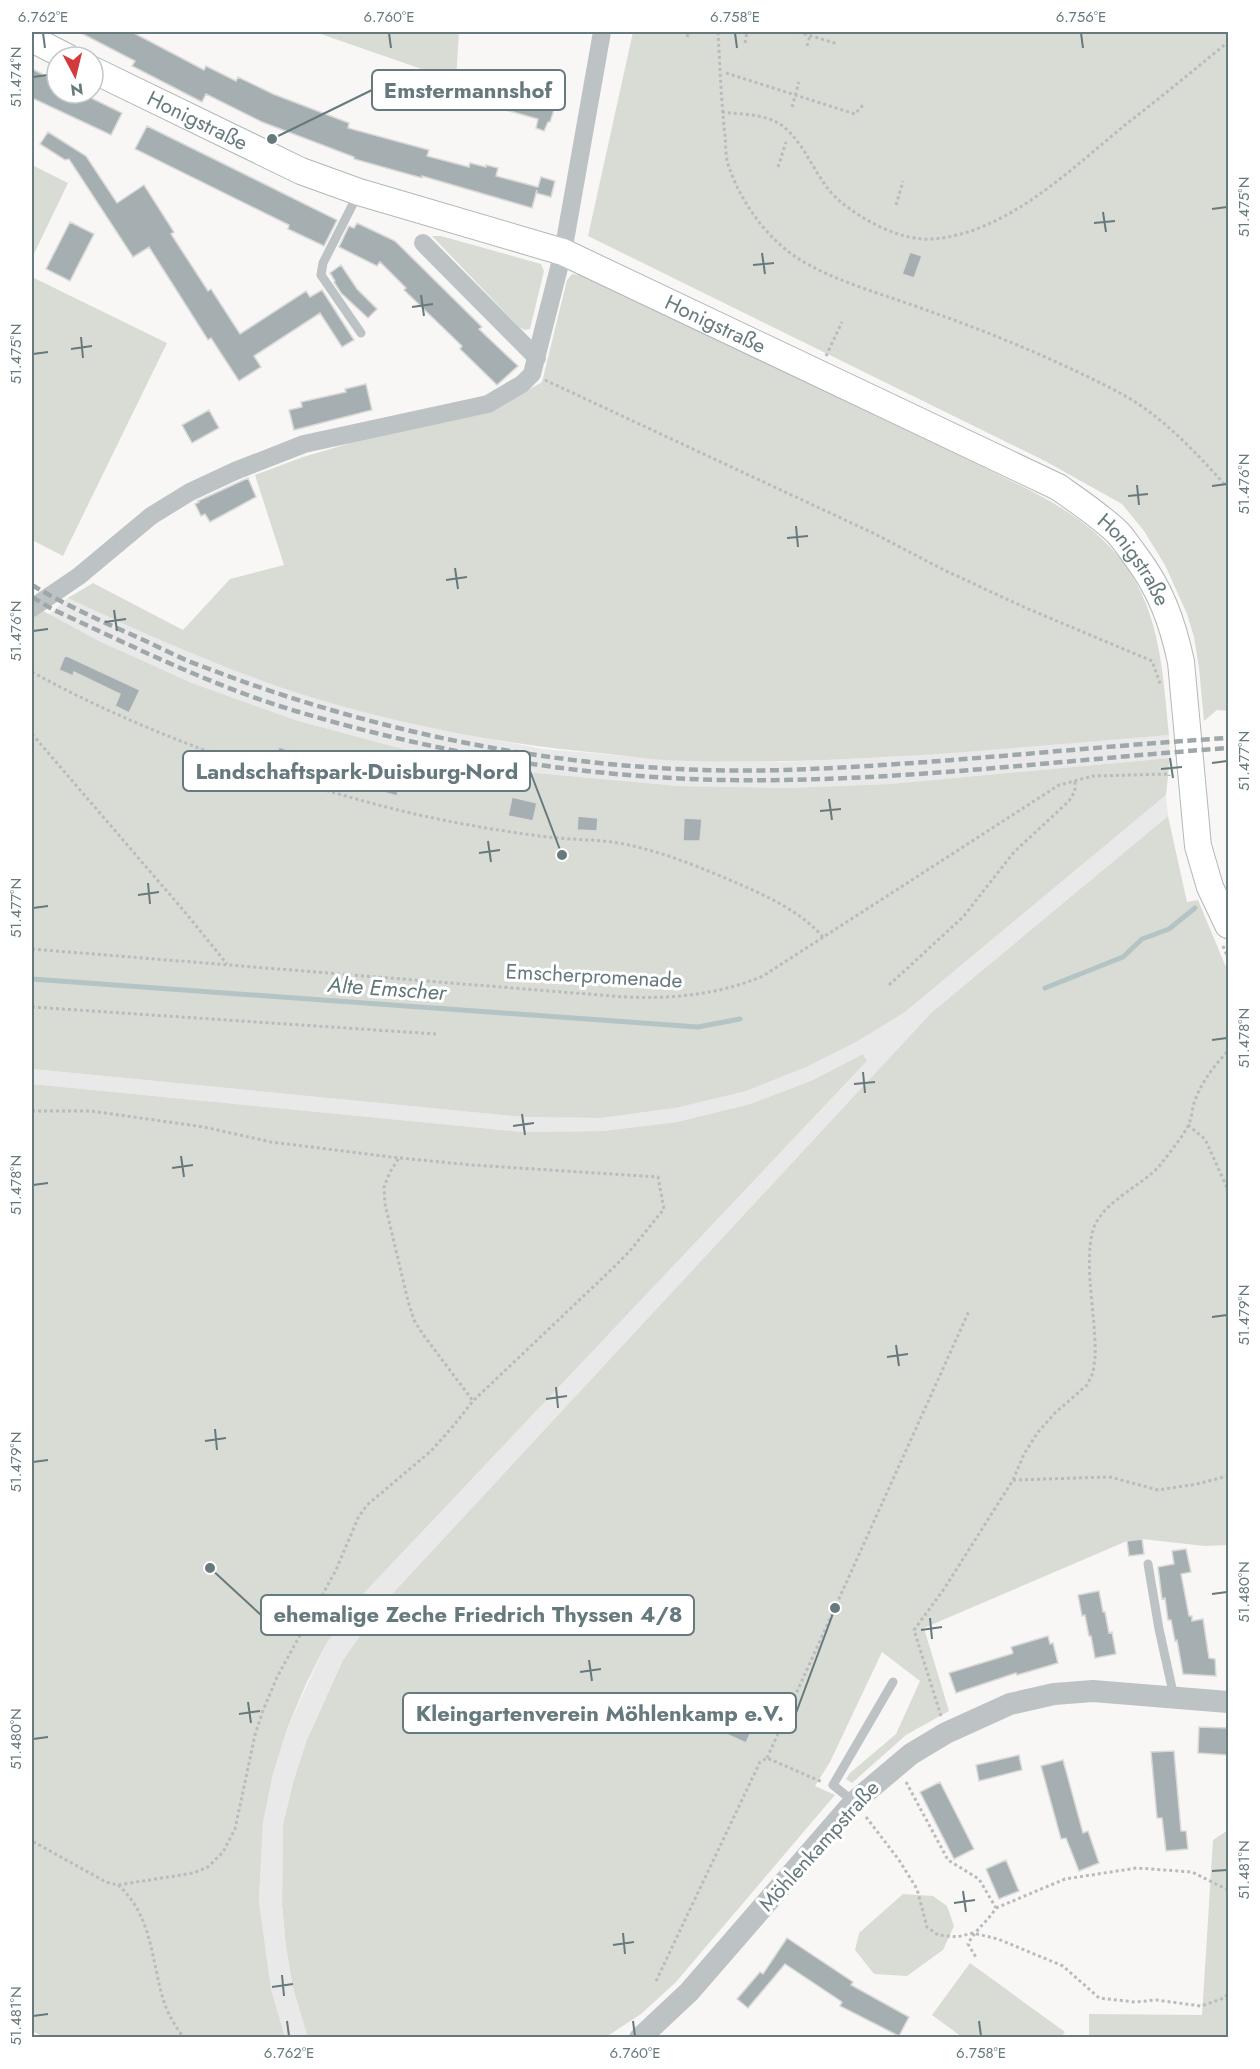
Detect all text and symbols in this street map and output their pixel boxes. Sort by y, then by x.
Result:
text: 6.762°E [18,6,68,28]
text: 6.760°E [363,6,415,28]
text: 6.758°E [710,6,760,28]
text: 6.756°E [1056,6,1106,28]
north arrow [45,45,105,105]
text: 51.474°N [5,47,27,107]
callout: Emstermannshof [372,70,565,110]
text: Emstermannshof [384,74,554,106]
text: N [69,77,84,102]
street label: Honigstraße [142,83,253,158]
text: 51.475°N [1233,177,1255,237]
street label: Honigstraße [660,287,771,361]
text: 51.475°N [5,324,27,384]
text: 51.476°N [1233,454,1255,514]
street label: Honigstraße [1091,506,1177,611]
text: 51.476°N [5,601,27,661]
text: 51.477°N [1233,731,1255,791]
callout: Landschaftspark-Duisburg-Nord [183,751,530,791]
text: Landschaftspark-Duisburg-Nord [196,755,518,787]
text: 51.477°N [5,878,27,938]
street label: Emscherpromenade [505,956,683,996]
water label: Alte Emscher [326,968,449,1008]
text: 51.478°N [1233,1008,1255,1068]
text: 51.478°N [5,1155,27,1215]
text: 51.479°N [1233,1285,1255,1345]
text: 51.479°N [5,1432,27,1492]
text: 51.480°N [1233,1561,1255,1623]
callout: ehemalige Zeche Friedrich Thyssen 4/8 [261,1595,694,1635]
text: ehemalige Zeche Friedrich Thyssen 4/8 [273,1598,683,1630]
callout: Kleingartenverein Möhlenkamp e.V. [403,1693,796,1733]
text: Kleingartenverein Möhlenkamp e.V. [416,1697,784,1729]
text: 51.480°N [5,1708,27,1770]
street label: Möhlenkampstraße [752,1774,886,1918]
text: 51.481°N [1233,1840,1255,1900]
text: 51.481°N [5,1986,27,2046]
text: 6.762°E [264,2042,314,2064]
text: 6.760°E [609,2042,661,2064]
text: 6.758°E [956,2042,1006,2064]

